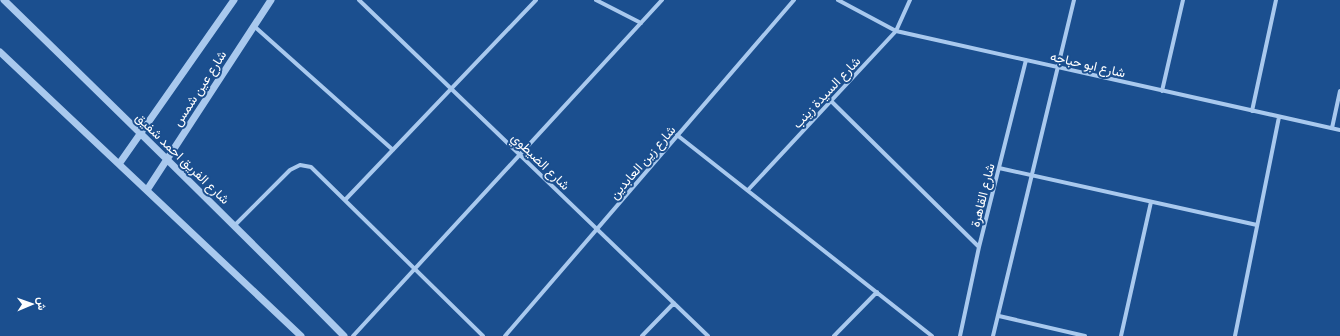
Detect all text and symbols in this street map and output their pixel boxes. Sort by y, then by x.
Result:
street label: شارع عين شمس [169,47,231,130]
street label: شارع ابو حباجه [1048,48,1127,82]
street label: شارع السيدة زينب [789,53,865,133]
street label: شارع الفريق احمد شفيق [131,109,233,209]
street label: شارع زين العابدين [606,122,680,203]
street label: شارع الضيطوي [506,129,574,195]
street label: شارع القاهرة [966,162,1000,229]
north arrow [12,284,52,324]
text: ش [35,297,49,311]

